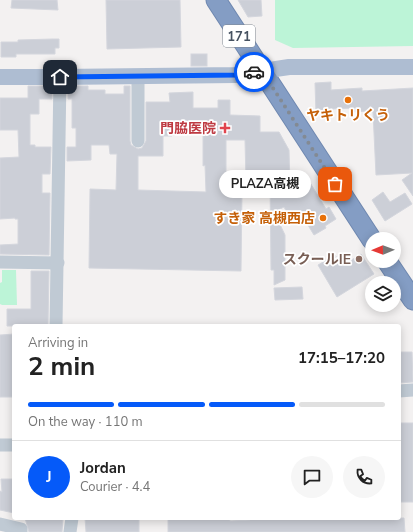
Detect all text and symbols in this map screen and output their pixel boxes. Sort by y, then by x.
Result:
road number: 171 [223,25,255,47]
courier [234,52,274,92]
pin [43,60,77,94]
icon: car [243,61,265,83]
icon: home [49,66,71,88]
marker: ヤキトリくう [343,95,353,105]
place label: ヤキトリくう [306,106,390,125]
place label: 門脇医院 [160,119,216,138]
marker: 門脇医院 [219,122,231,134]
pin [318,167,352,201]
callout: PLAZA高槻 [219,170,311,198]
icon: bag [324,173,346,195]
text: PLAZA高槻 [231,175,299,193]
place label: すき家 高槻西店 [213,209,315,228]
marker: すき家 高槻西店 [318,213,328,223]
north arrow [365,232,401,268]
map controls [365,232,401,312]
place label: スクールIE [283,250,351,269]
marker: スクールIE [354,254,364,264]
button: layers [365,276,401,312]
text: Arriving in [28,334,88,352]
text: 17:15–17:20 [298,348,385,368]
text: 2 min [28,349,95,384]
text: On the way · 110 m [28,413,143,431]
button: chat [291,456,333,498]
button: phone [343,456,385,498]
text: Jordan [80,458,126,478]
text: J [46,467,52,487]
text: Courier · 4.4 [80,478,150,496]

